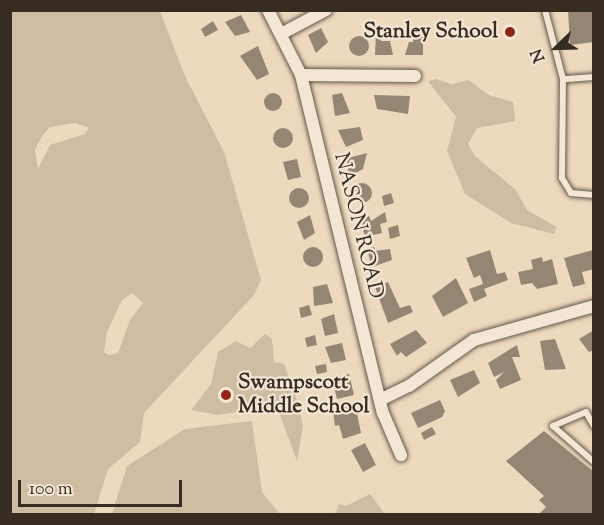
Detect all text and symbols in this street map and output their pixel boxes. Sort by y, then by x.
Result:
north arrow [526,18,586,78]
place label: Stanley School [363,19,498,45]
marker: Stanley School [503,25,517,39]
text: N [526,45,552,66]
street label: NASON ROAD [328,150,388,302]
place label: Swampscott Middle School [238,370,369,420]
marker: Swampscott Middle School [219,388,233,402]
scale bar [21,468,184,506]
text: 100 m [29,477,73,503]

